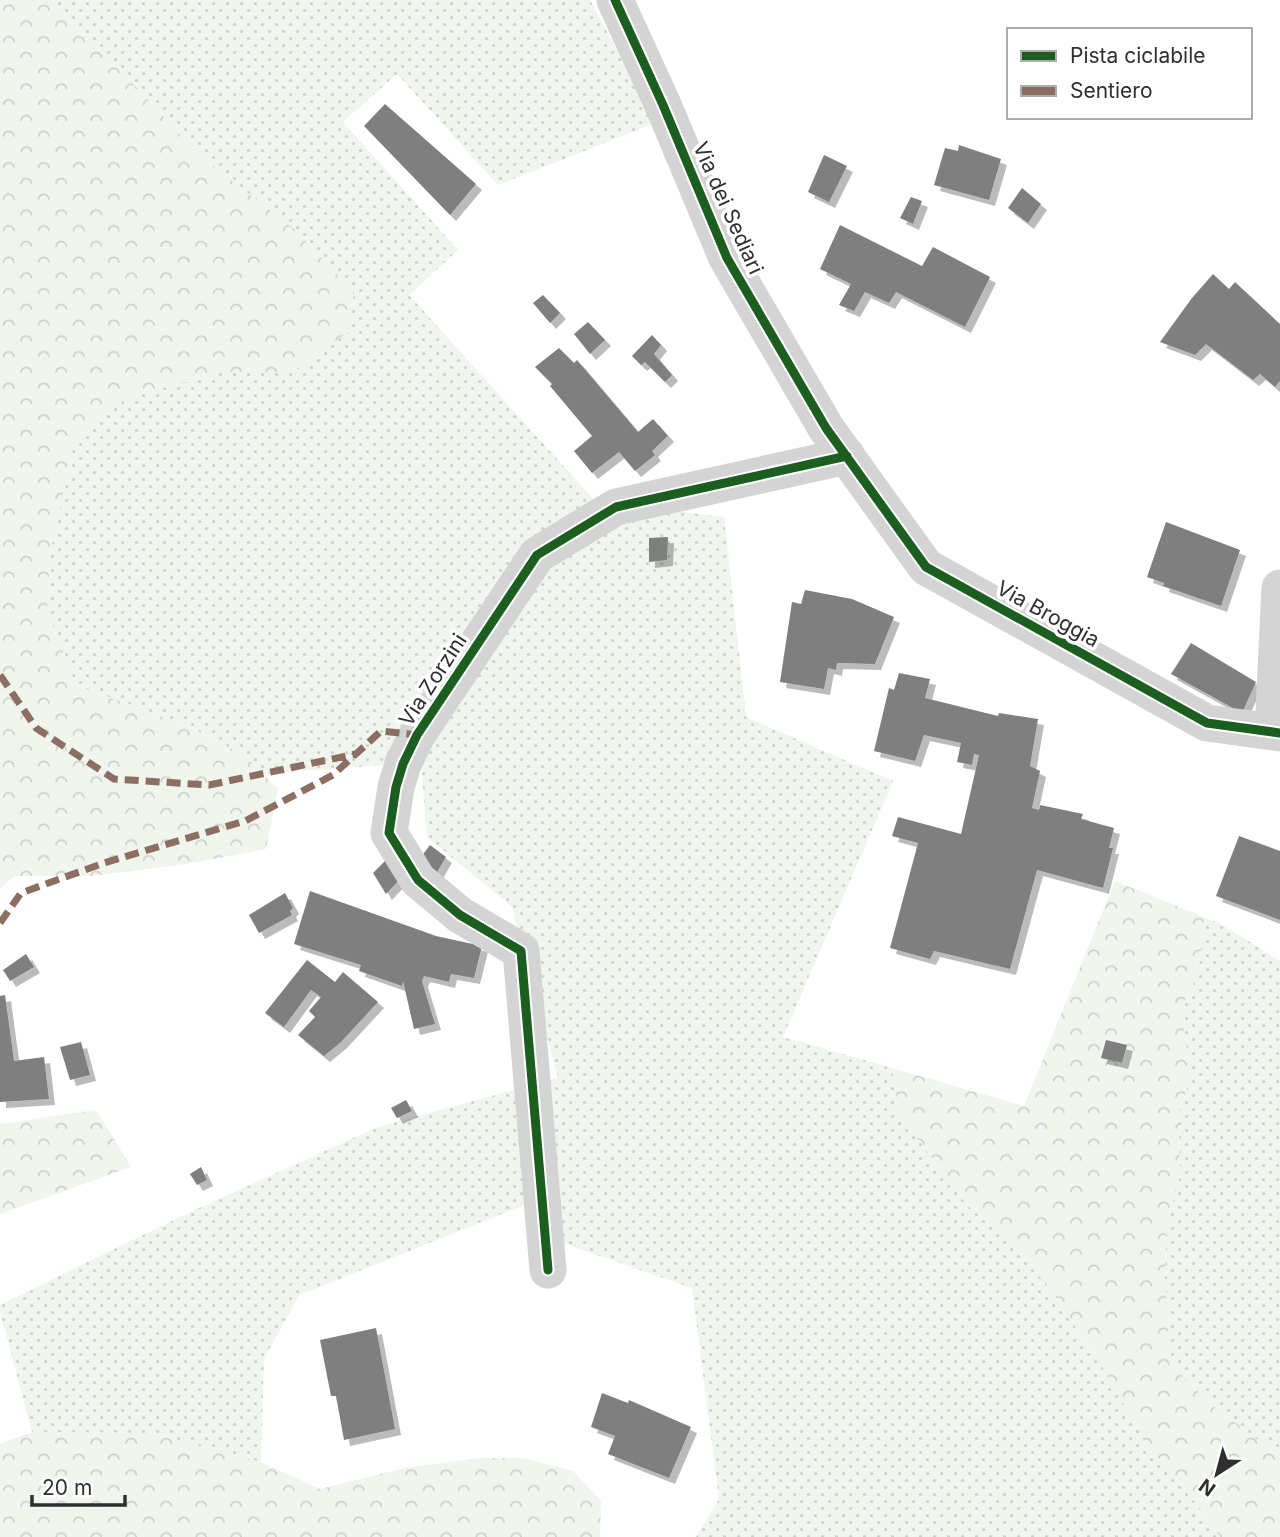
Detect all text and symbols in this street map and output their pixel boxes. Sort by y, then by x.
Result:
legend [1007,28,1252,119]
text: Pista ciclabile [1070,43,1206,68]
text: Sentiero [1070,78,1152,103]
street label: Via dei Sediari [688,138,769,278]
street label: Via Broggia [992,575,1104,652]
street label: Via Zorzini [393,629,472,731]
north arrow [1182,1439,1252,1509]
scale bar [32,1464,124,1508]
text: N [1195,1474,1220,1501]
text: 20 m [42,1475,92,1500]

